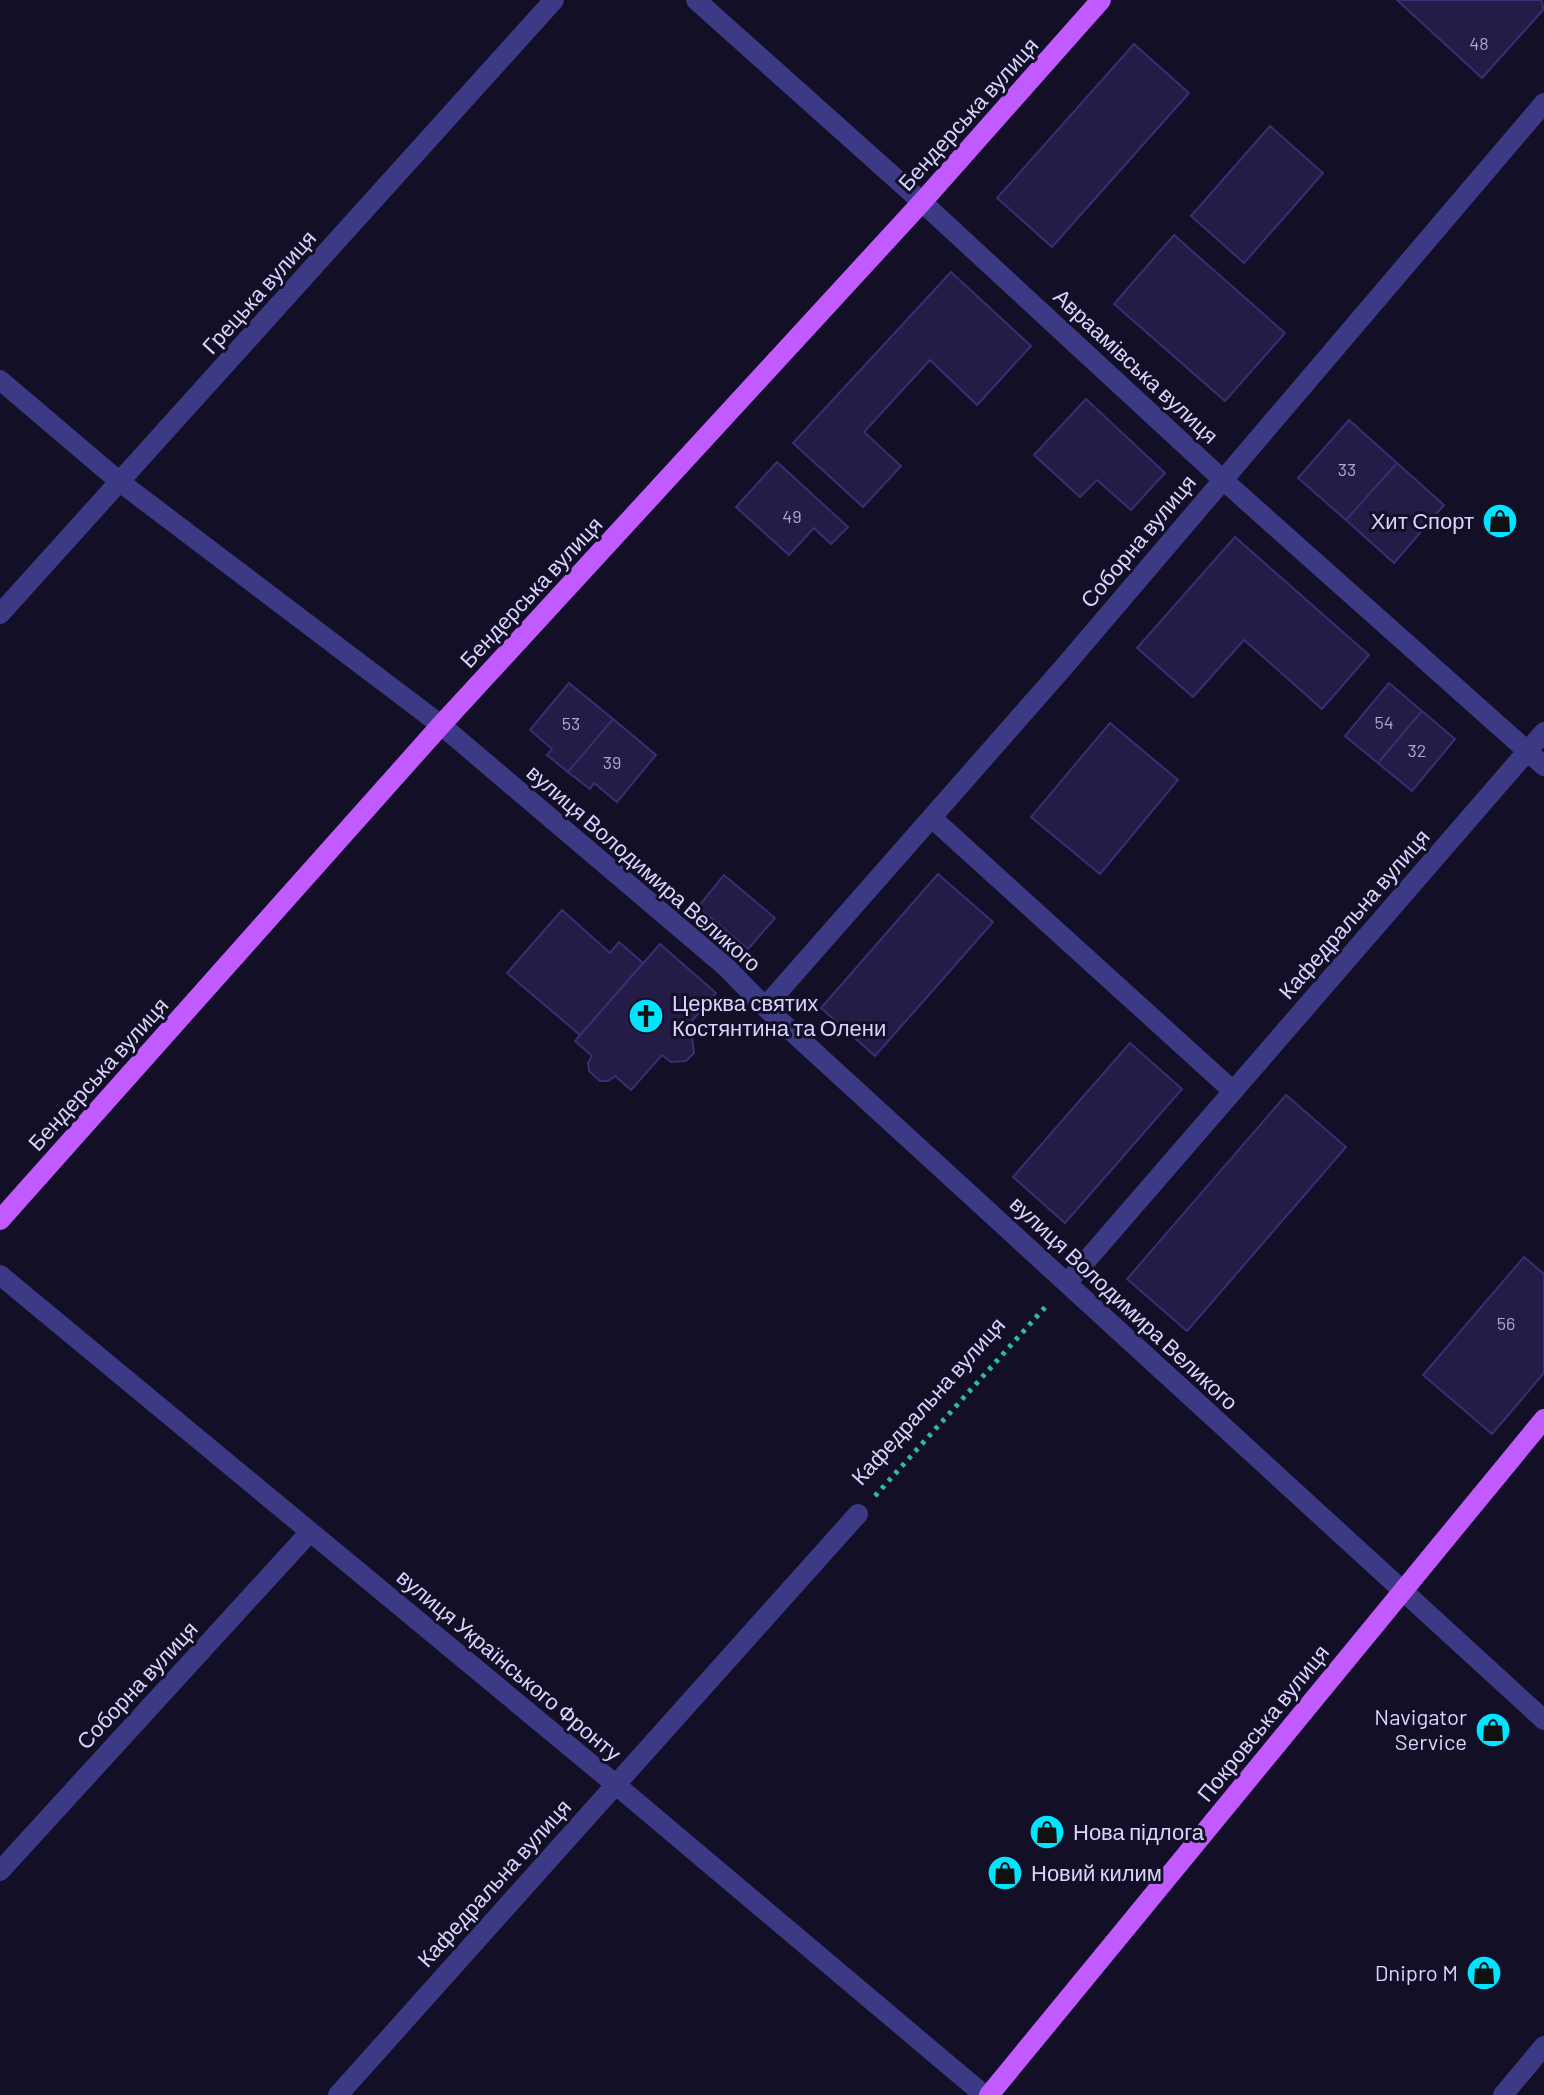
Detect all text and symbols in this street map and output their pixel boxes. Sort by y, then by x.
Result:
street label: Бендерська вулиця [892,32,1043,196]
house number: 48 [1469,32,1489,54]
street label: Грецька вулиця [196,224,321,359]
street label: Авраамівська вулиця [1048,282,1224,449]
house number: 33 [1338,458,1356,480]
street label: Соборна вулиця [1074,469,1201,613]
shop icon: Хит Спорт [1481,502,1519,540]
house number: 49 [782,505,802,527]
place label: Хит Спорт [1371,507,1474,534]
street label: Бендерська вулиця [454,511,608,673]
house number: 54 [1374,711,1394,733]
house number: 53 [562,712,580,734]
house number: 32 [1408,739,1426,761]
house number: 39 [603,751,621,773]
street label: вулиця Володимира Великого [522,758,767,977]
street label: Кафедральна вулиця [1272,823,1435,1004]
place label: Церква святих Костянтина та Олени [672,989,886,1040]
street label: Бендерська вулиця [22,992,173,1156]
church icon: Церква святих Костянтина та Олени [627,997,665,1035]
street label: вулиця Володимира Великого [1005,1190,1244,1415]
street label: Кафедральна вулиця [845,1311,1010,1490]
house number: 56 [1497,1312,1515,1334]
street label: вулиця Українського Фронту [392,1563,627,1766]
street label: Соборна вулиця [70,1615,203,1754]
street label: Покровська вулиця [1191,1639,1334,1807]
place label: Navigator Service [1374,1703,1467,1754]
shop icon: Navigator Service [1474,1711,1512,1749]
street label: Кафедральна вулиця [411,1793,576,1972]
shop icon: Нова підлога [1028,1813,1066,1851]
place label: Нова підлога [1073,1818,1205,1845]
shop icon: Новий килим [986,1854,1024,1892]
place label: Новий килим [1031,1859,1162,1885]
shop icon: Dnipro M [1465,1954,1503,1992]
place label: Dnipro M [1375,1959,1458,1985]

